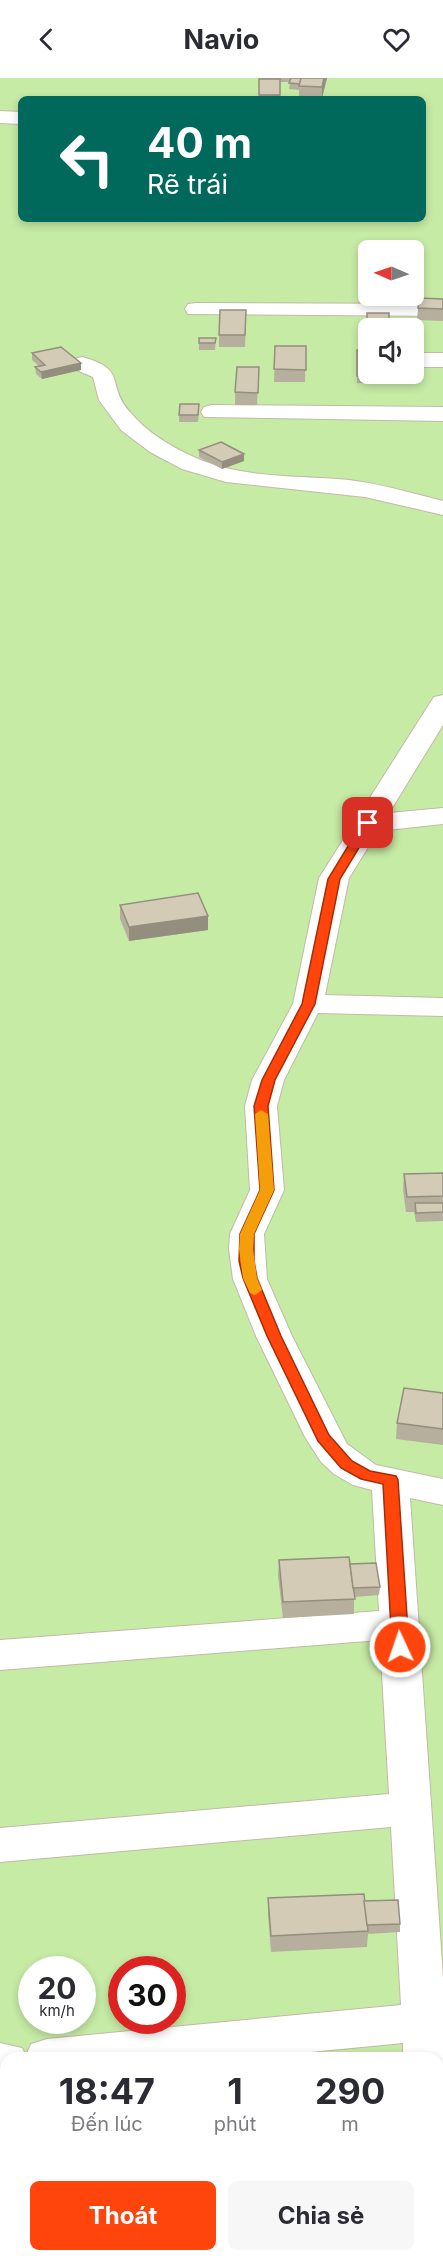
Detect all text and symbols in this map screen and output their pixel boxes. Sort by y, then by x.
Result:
icon: back [30,23,63,56]
text: Navio [184,23,259,56]
icon: heart [380,23,413,56]
text: 40 m [147,117,252,168]
icon: left [48,120,126,198]
text: Rẽ trái [147,168,228,201]
north arrow [358,240,424,306]
map controls [358,240,424,384]
button: sound [358,318,424,384]
pin [342,797,393,848]
icon: arrive [351,806,384,839]
position arrow [368,1615,432,1679]
speed limit sign: 30 [108,1956,186,2034]
text: 20 [37,1970,77,2006]
text: km/h [39,2001,75,2020]
text: 18:47 [59,2069,155,2113]
text: 1 [227,2069,243,2113]
text: 290 [315,2069,385,2113]
text: Đến lúc [71,2112,143,2136]
text: phút [214,2112,256,2136]
text: m [341,2112,359,2136]
button: Thoát [30,2181,216,2250]
button: Chia sẻ [228,2181,414,2250]

